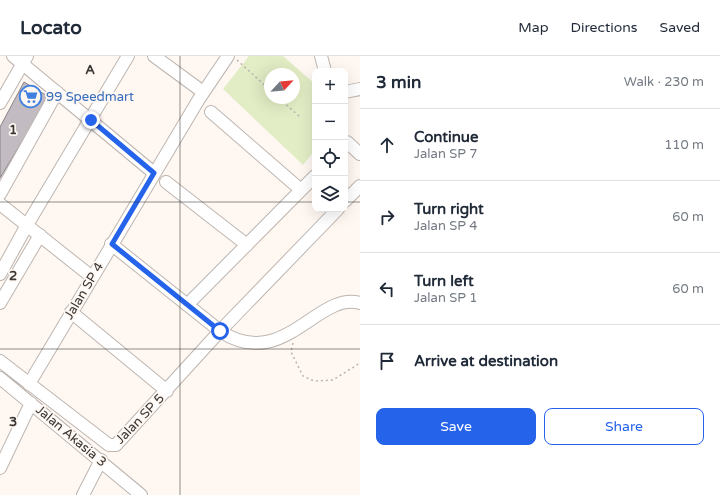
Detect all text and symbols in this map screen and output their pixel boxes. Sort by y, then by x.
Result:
text: Locato [20,17,82,39]
text: Map [518,19,549,36]
text: Directions [571,19,638,36]
text: Saved [660,19,700,36]
text: A [85,62,95,78]
north arrow [264,68,300,104]
map controls [312,68,348,212]
button: + [312,68,348,104]
text: 3 min [376,72,421,93]
text: Walk · 230 m [624,74,704,90]
supermarket icon: 99 Speedmart [18,84,44,110]
place label: 99 Speedmart [46,89,134,105]
button: − [312,104,348,140]
route end [82,111,100,129]
text: 1 [9,122,17,138]
text: Continue [414,128,478,146]
icon: ahead [376,134,398,156]
text: 110 m [664,137,704,153]
button: locate [312,140,348,176]
text: Jalan SP 7 [414,146,478,162]
button: layers [312,176,348,212]
text: Turn right [414,200,484,218]
icon: right [376,206,398,228]
text: 60 m [672,209,704,225]
text: Jalan SP 4 [414,218,478,234]
street label: Jalan SP 4 [61,260,107,322]
text: 2 [9,268,17,284]
text: Turn left [414,272,474,290]
icon: left [376,278,398,300]
text: 60 m [672,281,704,297]
text: Jalan SP 1 [414,290,478,306]
route start [211,322,229,340]
icon: arrive [376,350,398,372]
text: Arrive at destination [414,352,558,370]
street label: Jalan SP 5 [112,391,168,447]
street label: Jalan Akasia 3 [32,402,110,470]
button: Save [376,408,536,445]
button: Share [544,408,704,445]
text: 3 [9,414,17,430]

